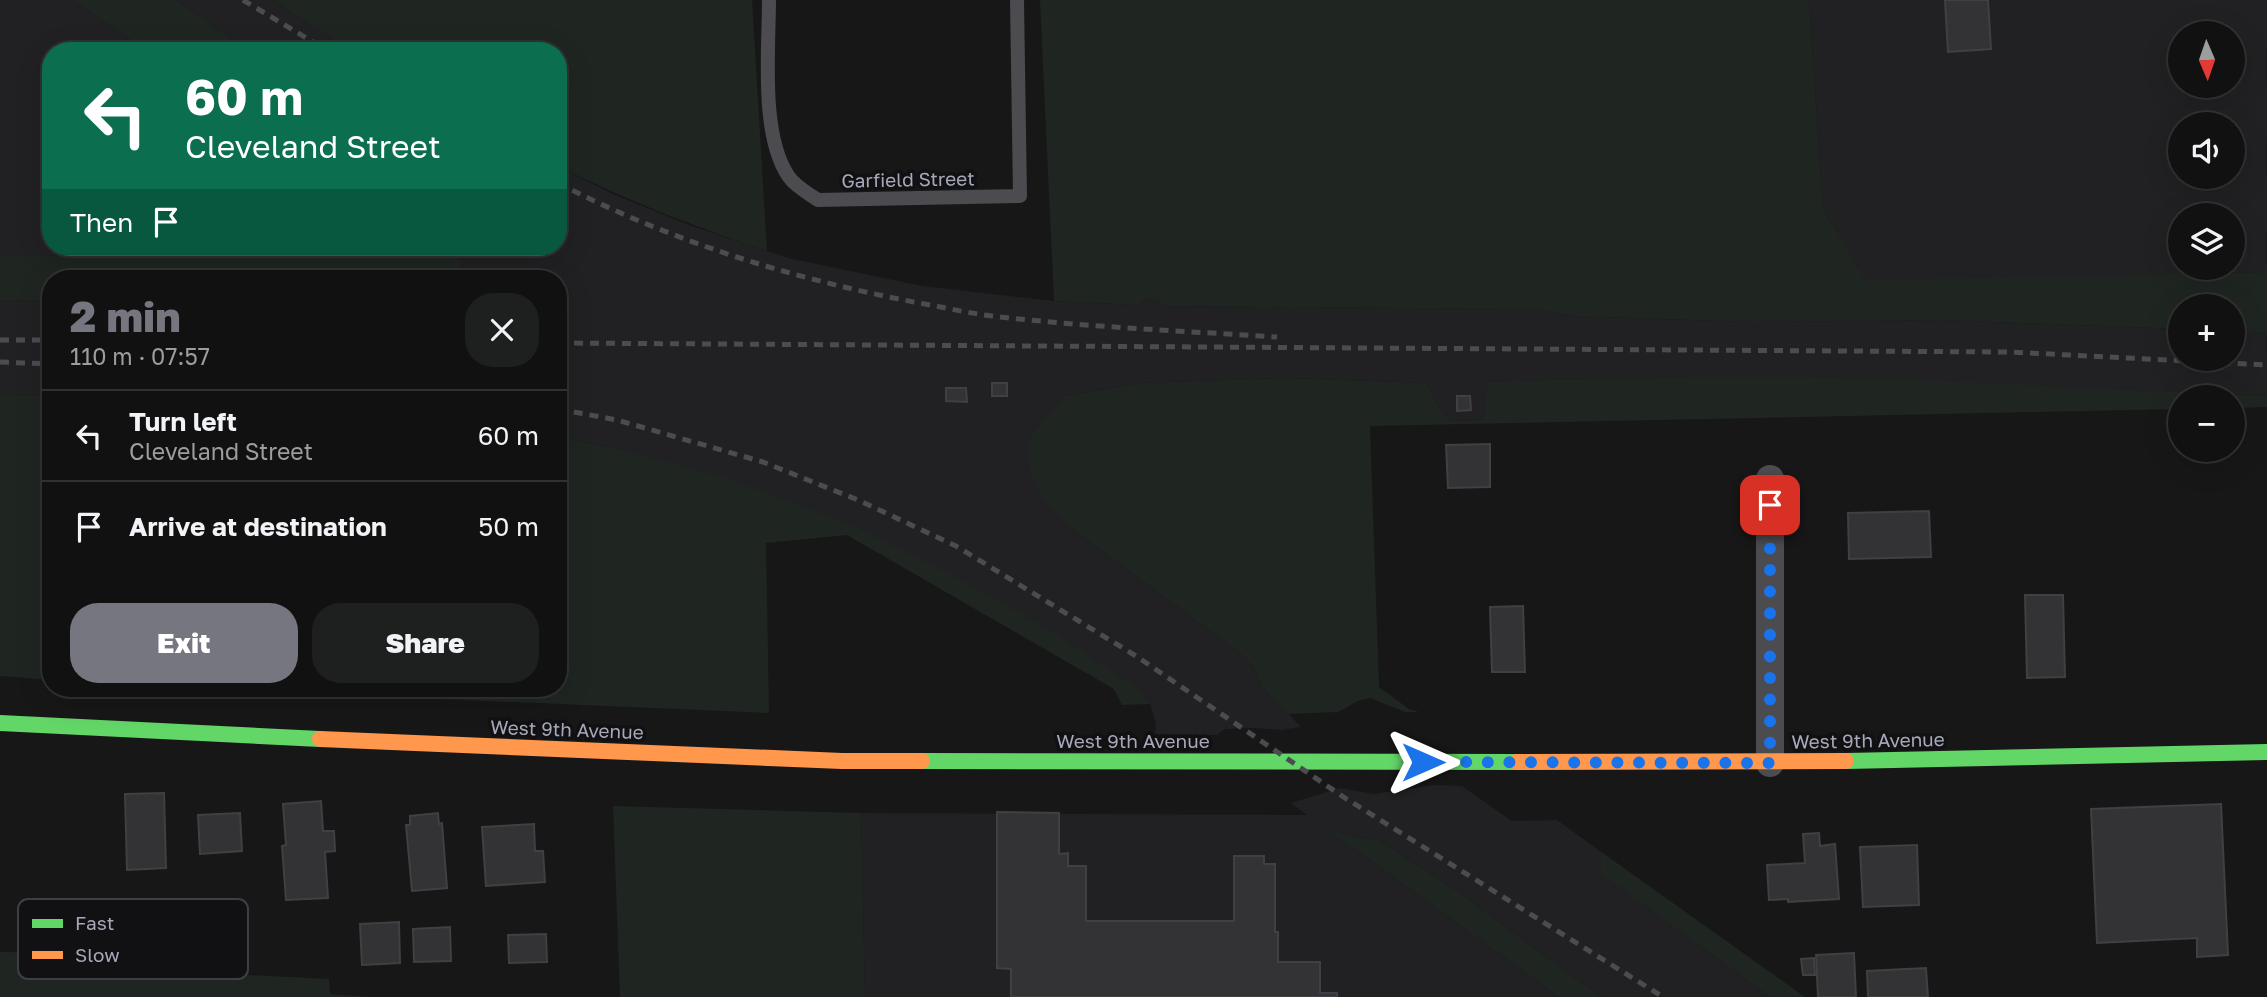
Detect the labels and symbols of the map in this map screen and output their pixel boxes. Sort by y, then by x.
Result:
north arrow [2168,21,2245,98]
street label: Garfield Street [841,166,975,192]
pin [1740,475,1800,535]
street label: West 9th Avenue [490,715,644,743]
position arrow [1386,725,1460,799]
street label: West 9th Avenue [1791,727,1945,753]
street label: West 9th Avenue [1056,729,1210,752]
legend [18,899,248,979]
text: Fast [75,911,114,934]
text: Slow [75,943,120,966]

